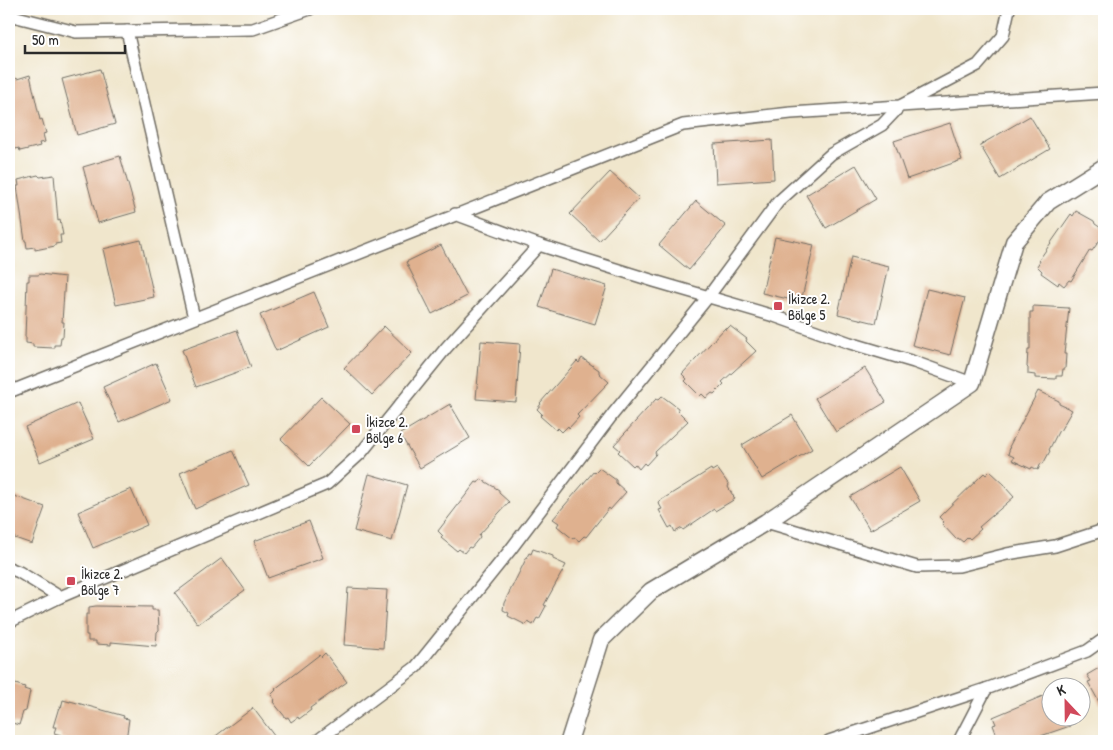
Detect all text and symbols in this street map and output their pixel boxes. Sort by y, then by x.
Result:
scale bar [25,22,125,54]
text: 50 m [32,29,59,50]
place label: İkizce 2. Bölge 5 [788,289,830,325]
marker: İkizce 2. Bölge 5 [772,300,784,312]
place label: İkizce 2. Bölge 6 [366,412,408,448]
marker: İkizce 2. Bölge 6 [350,423,362,435]
place label: İkizce 2. Bölge 7 [81,564,123,600]
marker: İkizce 2. Bölge 7 [65,575,77,587]
north arrow [1040,678,1090,728]
text: K [1054,679,1069,700]

